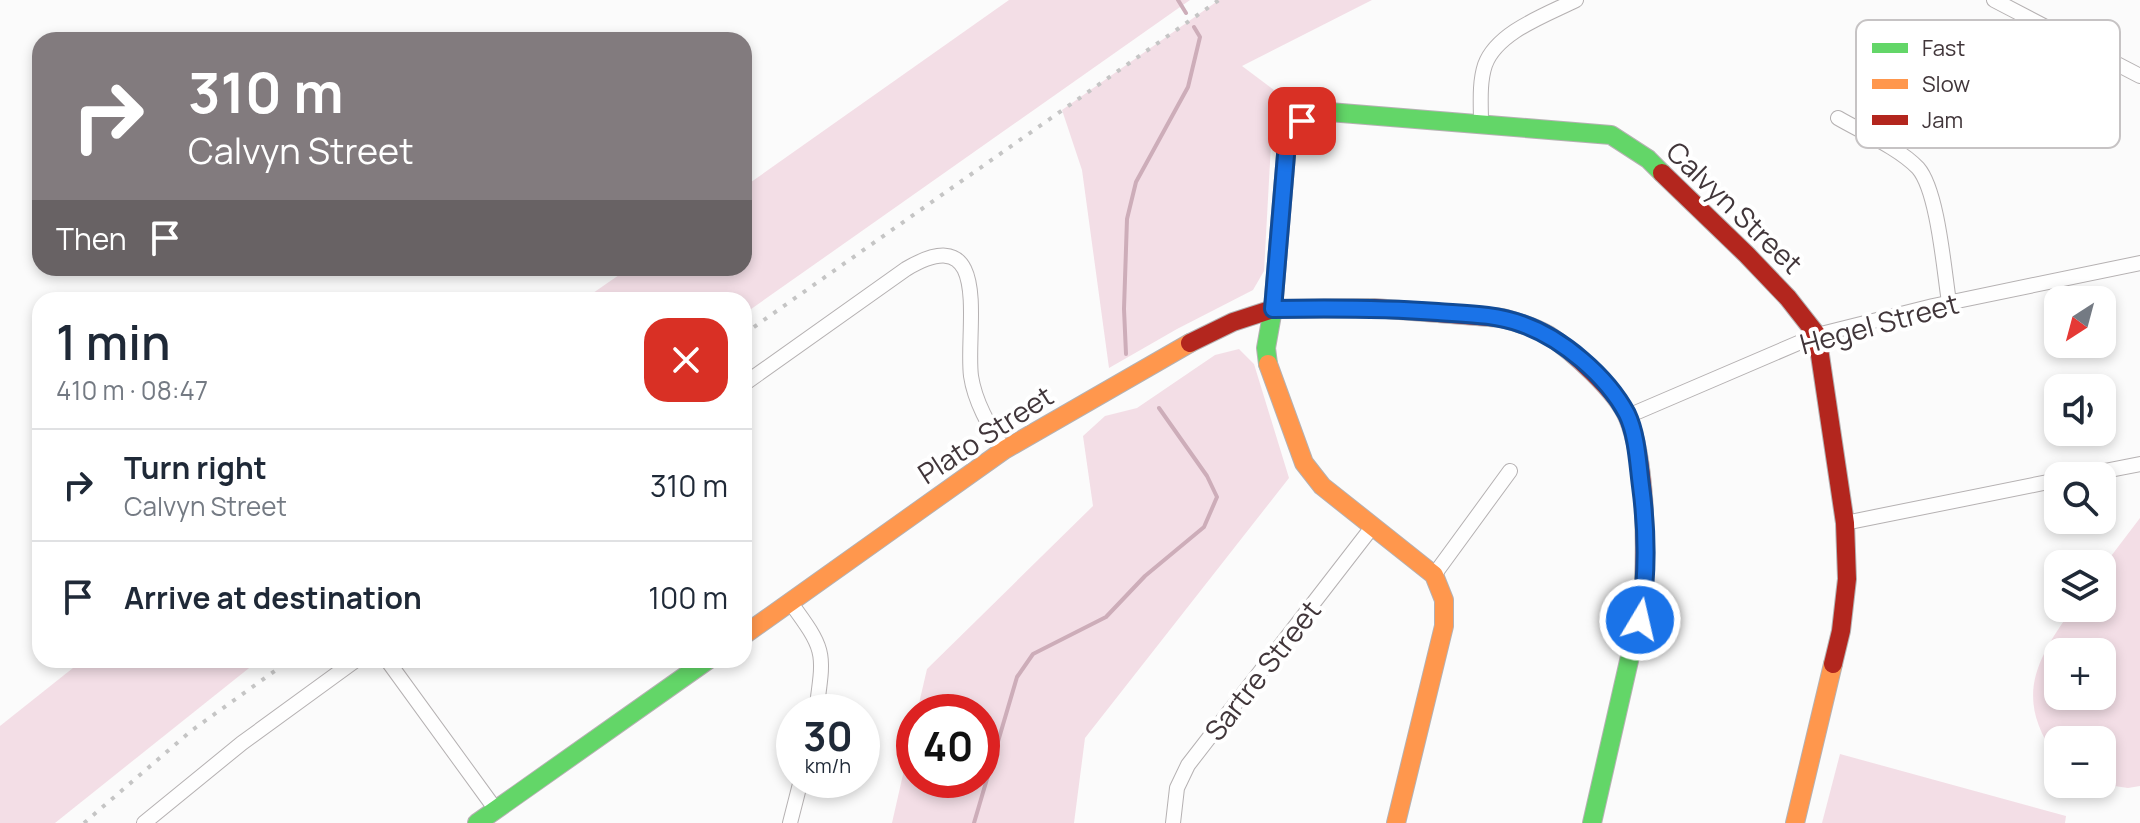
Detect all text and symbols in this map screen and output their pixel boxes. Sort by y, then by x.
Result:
legend [1856,20,2120,148]
text: Fast [1922,33,1965,63]
text: 310 m [188,53,344,130]
icon: right [56,64,160,168]
text: Slow [1922,69,1970,99]
pin [1268,87,1336,155]
icon: arrive [1280,99,1324,143]
text: Jam [1922,105,1963,135]
text: Calvyn Street [188,126,414,175]
street label: Calvyn Street [1659,132,1811,282]
icon: arrive [143,216,187,260]
text: Then [56,218,127,259]
street label: Hegel Street [1795,284,1963,362]
north arrow [2044,286,2116,358]
map controls [2044,286,2116,798]
text: 1 min [56,309,170,374]
button: close [644,318,728,402]
text: 410 m · 08:47 [56,372,208,408]
button: sound [2044,374,2116,446]
street label: Plato Street [910,376,1060,492]
text: Turn right [124,447,267,488]
button: search [2044,462,2116,534]
icon: right [56,463,100,507]
text: 310 m [650,465,728,506]
text: Calvyn Street [124,488,287,524]
button: layers [2044,550,2116,622]
icon: arrive [56,575,100,619]
text: Arrive at destination [124,577,422,618]
text: 100 m [648,577,728,618]
position arrow [1598,578,1682,662]
street label: Sartre Street [1195,592,1329,748]
button: + [2044,638,2116,710]
speed limit sign: 40 [896,694,1000,798]
text: 30 [803,708,853,763]
button: − [2044,726,2116,798]
text: km/h [805,752,851,779]

